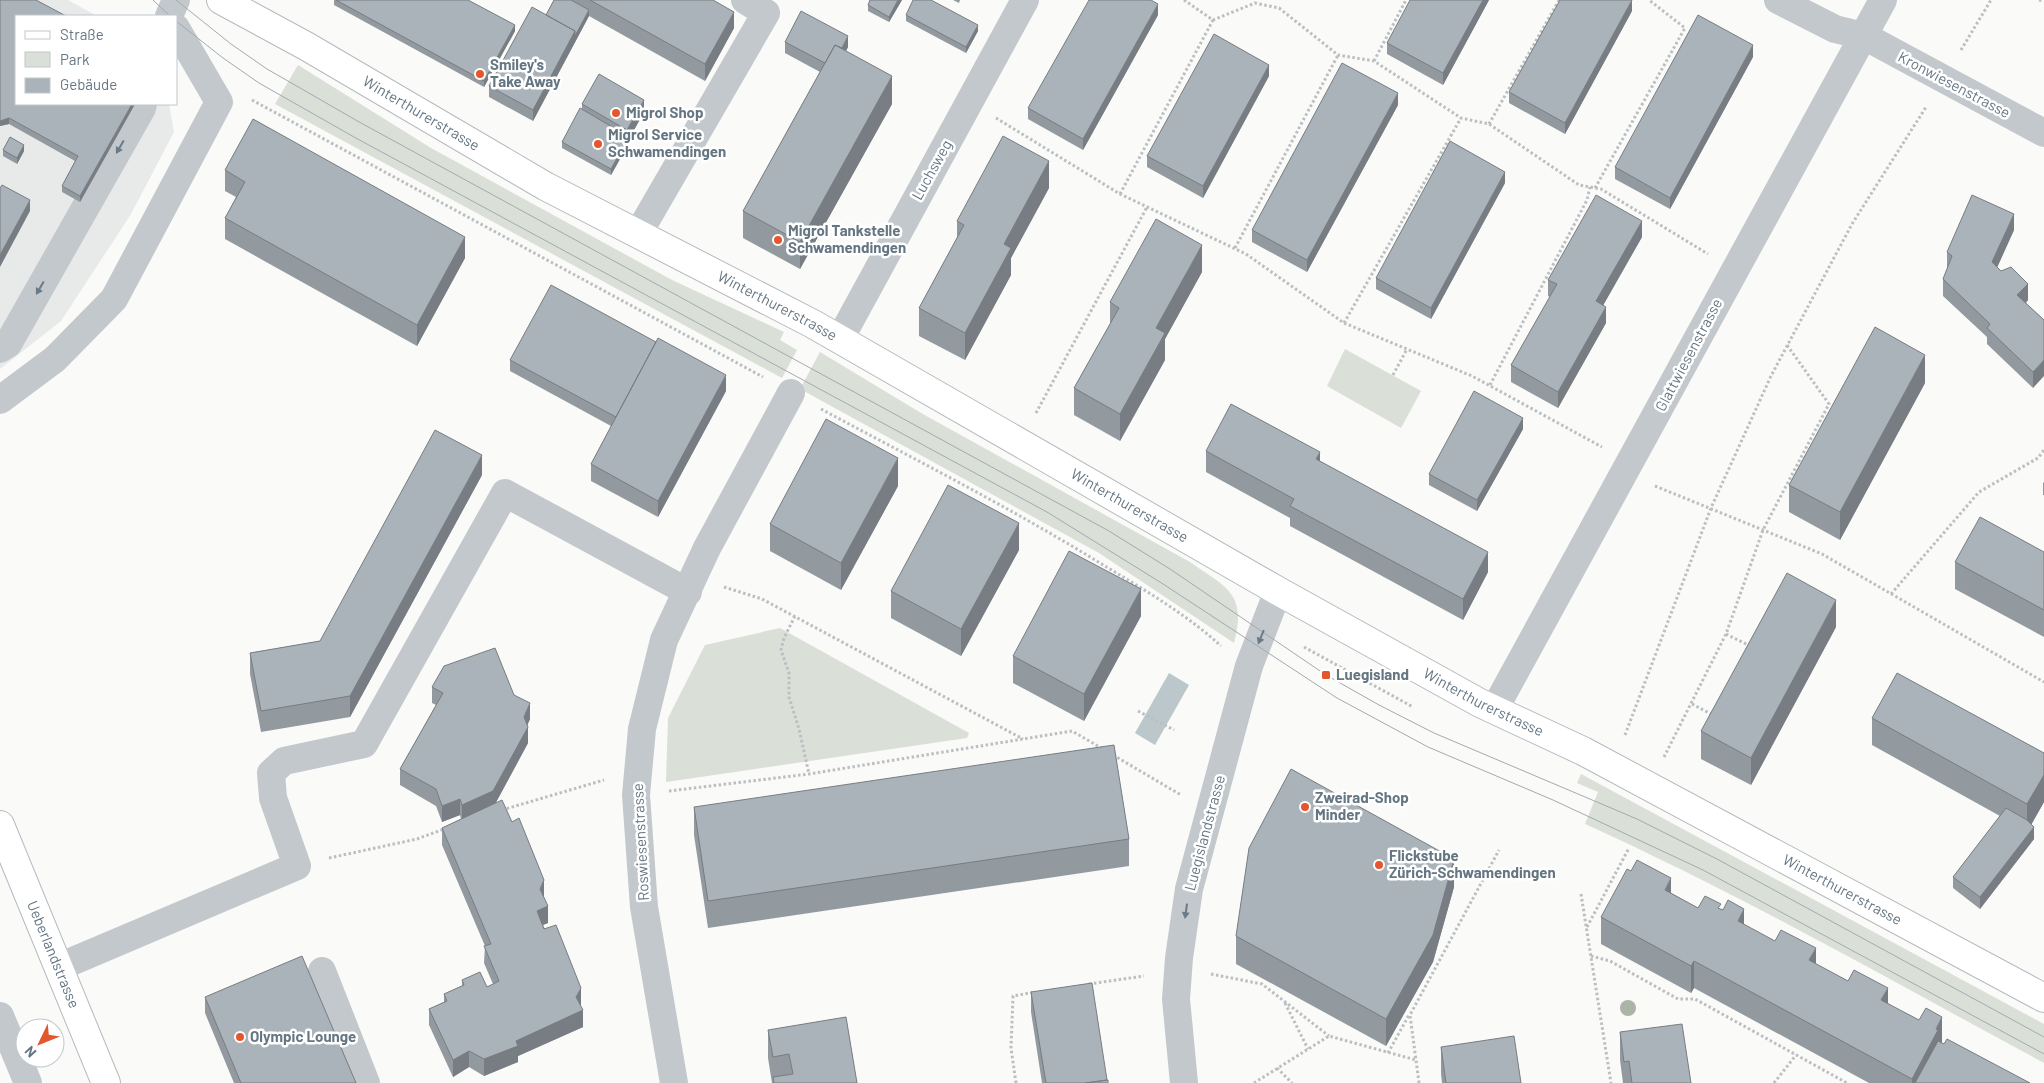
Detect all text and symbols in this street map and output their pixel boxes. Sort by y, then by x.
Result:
legend [15,15,178,105]
text: Straße [60,25,104,43]
street label: Kronwiesenstrasse [1895,47,2014,121]
text: Park [60,50,90,68]
place label: Smiley's Take Away [490,55,561,90]
marker: Smiley's Take Away [474,68,486,80]
street label: Winterthurerstrasse [360,71,483,154]
text: Gebäude [60,75,117,93]
place label: Migrol Shop [626,103,703,121]
marker: Migrol Shop [610,107,622,119]
place label: Migrol Service Schwamendingen [608,125,726,160]
street label: Luchsweg [907,136,955,203]
marker: Migrol Service Schwamendingen [592,138,604,150]
one-way arrow [116,140,125,153]
place label: Migrol Tankstelle Schwamendingen [788,221,906,256]
marker: Migrol Tankstelle Schwamendingen [772,234,784,246]
street label: Winterthurerstrasse [715,266,841,344]
one-way arrow [36,281,44,295]
street label: Glattwiesenstrasse [1651,295,1725,414]
street label: Winterthurerstrasse [1068,464,1192,546]
one-way arrow [1257,629,1265,644]
street label: Winterthurerstrasse [1421,663,1547,739]
place label: Luegisland [1336,665,1409,683]
marker: Luegisland [1320,669,1332,681]
street label: Luegislandstrasse [1180,773,1228,892]
street label: Roswiesenstrasse [628,783,652,901]
place label: Zweirad-Shop Minder [1315,788,1409,823]
marker: Zweirad-Shop Minder [1299,801,1311,813]
place label: Flickstube Zürich-Schwamendingen [1389,846,1556,881]
street label: Winterthurerstrasse [1780,850,1905,928]
marker: Flickstube Zürich-Schwamendingen [1373,859,1385,871]
street label: Ueberlandstrasse [24,898,84,1011]
one-way arrow [1182,903,1190,919]
north arrow [15,1018,65,1068]
place label: Olympic Lounge [250,1027,356,1045]
marker: Olympic Lounge [234,1031,246,1043]
text: N [21,1043,40,1061]

